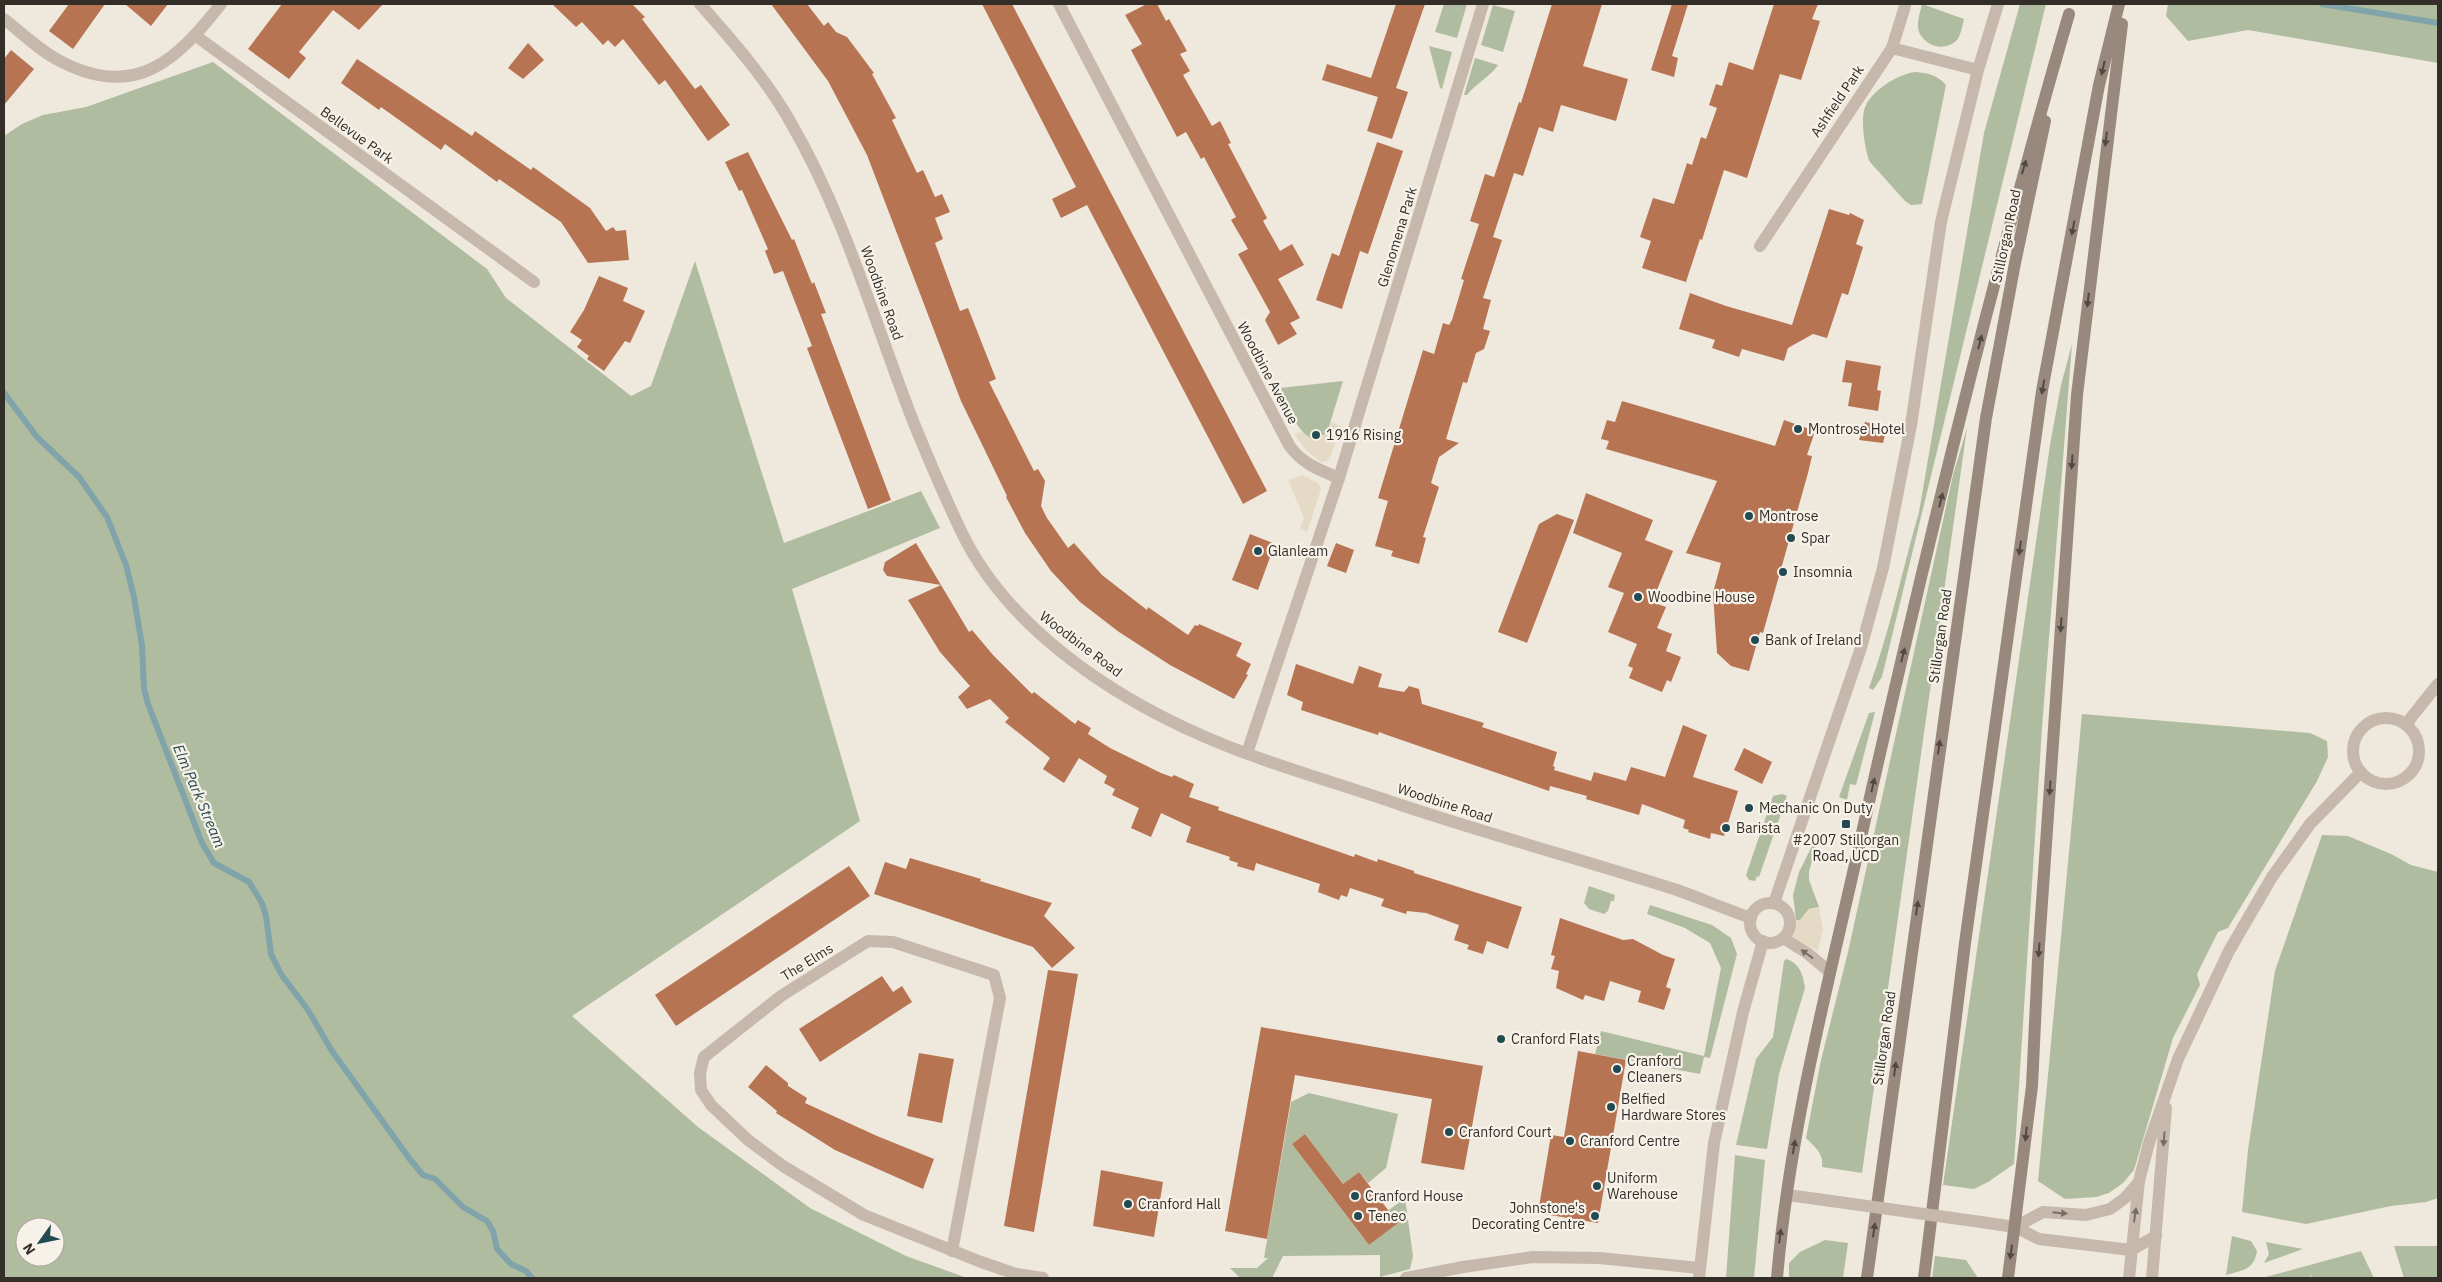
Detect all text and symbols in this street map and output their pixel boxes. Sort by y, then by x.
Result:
street label: Ashfield Park [1806,61,1868,140]
one-way arrow [2099,61,2107,76]
street label: Bellevue Park [317,102,398,168]
one-way arrow [2102,131,2110,147]
one-way arrow [2020,160,2028,175]
street label: Glenomena Park [1373,184,1421,289]
street label: Stillorgan Road [1987,188,2025,284]
one-way arrow [2068,220,2076,236]
street label: Woodbine Road [857,243,907,343]
one-way arrow [2084,293,2092,309]
street label: Woodbine Avenue [1233,319,1303,428]
one-way arrow [1976,334,1984,349]
one-way arrow [2038,380,2046,396]
place label: Montrose Hotel [1808,420,1905,438]
marker: Montrose Hotel [1792,423,1804,435]
place label: 1916 Rising [1326,426,1402,444]
marker: 1916 Rising [1310,429,1322,441]
one-way arrow [2068,454,2076,470]
one-way arrow [1937,492,1945,507]
place label: Montrose [1759,507,1819,525]
marker: Montrose [1743,510,1755,522]
place label: Spar [1801,529,1830,547]
marker: Spar [1785,532,1797,544]
one-way arrow [2016,541,2024,557]
place label: Glanleam [1268,542,1328,560]
marker: Glanleam [1252,545,1264,557]
place label: Insomnia [1793,563,1853,581]
marker: Insomnia [1777,566,1789,578]
place label: Woodbine House [1648,588,1755,606]
street label: Stillorgan Road [1924,588,1956,684]
marker: Woodbine House [1632,591,1644,603]
street label: Woodbine Road [1036,607,1126,681]
one-way arrow [2056,618,2064,634]
place label: Bank of Ireland [1765,631,1862,649]
marker: Bank of Ireland [1749,634,1761,646]
one-way arrow [1899,648,1907,663]
one-way arrow [1936,739,1944,755]
water label: Elm Park Stream [169,741,230,851]
one-way arrow [1869,778,1877,793]
street label: Woodbine Road [1395,779,1495,827]
one-way arrow [2045,780,2053,796]
place label: Mechanic On Duty [1759,799,1873,817]
marker: Mechanic On Duty [1743,802,1755,814]
marker: #2007 Stillorgan Road, UCD [1840,818,1852,830]
place label: Barista [1736,819,1781,837]
marker: Barista [1720,822,1732,834]
place label: #2007 Stillorgan Road, UCD [1793,831,1899,865]
one-way arrow [1913,900,1921,916]
street label: The Elms [778,939,836,985]
one-way arrow [2034,942,2042,958]
one-way arrow [1800,949,1814,959]
street label: Stillorgan Road [1868,990,1900,1086]
place label: Cranford Flats [1511,1030,1600,1048]
marker: Cranford Flats [1495,1033,1507,1045]
place label: Cranford Cleaners [1627,1052,1682,1086]
one-way arrow [1891,1061,1899,1077]
marker: Cranford Cleaners [1611,1063,1623,1075]
place label: Belfied Hardware Stores [1621,1090,1726,1124]
marker: Belfied Hardware Stores [1605,1101,1617,1113]
place label: Cranford Court [1459,1123,1552,1141]
marker: Cranford Court [1443,1126,1455,1138]
one-way arrow [2022,1126,2030,1142]
one-way arrow [2159,1131,2167,1147]
place label: Cranford Centre [1580,1132,1680,1150]
marker: Cranford Centre [1564,1135,1576,1147]
one-way arrow [1790,1138,1798,1154]
place label: Uniform Warehouse [1607,1169,1678,1203]
marker: Uniform Warehouse [1591,1180,1603,1192]
place label: Cranford House [1365,1187,1464,1205]
marker: Cranford House [1349,1190,1361,1202]
place label: Cranford Hall [1138,1195,1221,1213]
marker: Cranford Hall [1122,1198,1134,1210]
place label: Johnstone's Decorating Centre [1472,1199,1585,1233]
place label: Teneo [1368,1207,1406,1225]
one-way arrow [2131,1207,2139,1223]
one-way arrow [2052,1209,2068,1217]
marker: Teneo [1352,1210,1364,1222]
marker: Johnstone's Decorating Centre [1589,1210,1601,1222]
north arrow [15,1217,65,1267]
one-way arrow [1870,1222,1878,1238]
one-way arrow [1777,1228,1785,1244]
text: N [19,1240,39,1258]
one-way arrow [2007,1245,2015,1261]

